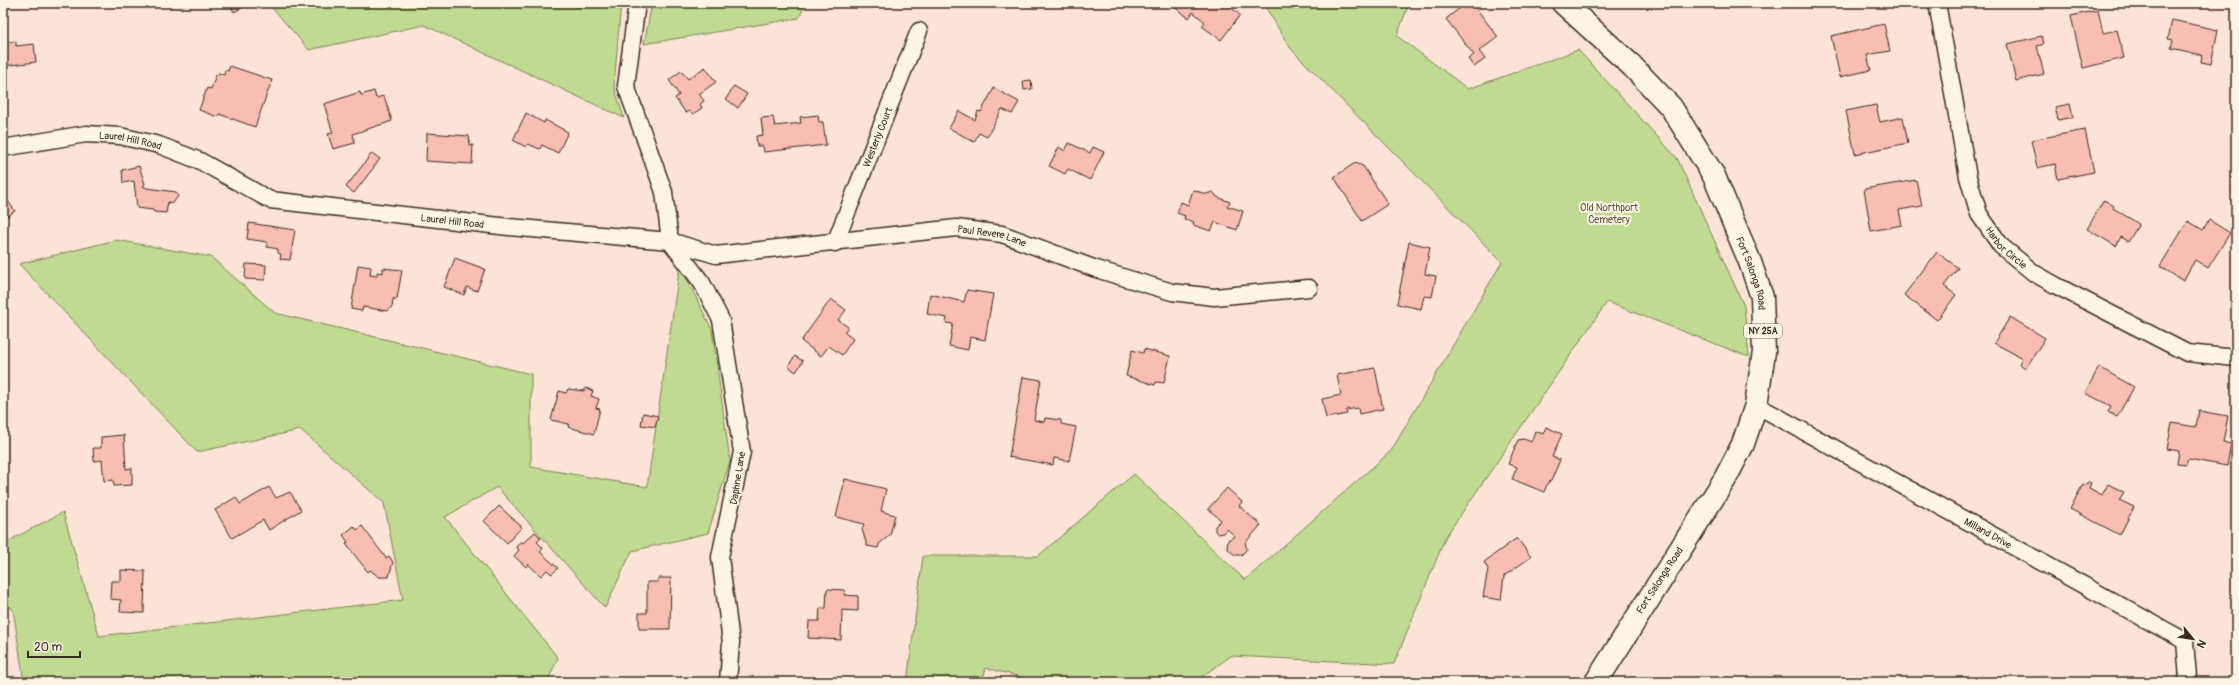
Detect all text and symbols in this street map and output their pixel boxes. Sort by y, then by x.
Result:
street label: Westerly Court [861,105,896,169]
street label: Laurel Hill Road [98,130,163,153]
park label: Old Northport Cemetery [1580,202,1639,226]
street label: Laurel Hill Road [420,212,485,231]
street label: Paul Revere Lane [957,223,1028,250]
street label: Harbor Circle [1983,225,2029,272]
street label: Fort Salonga Road [1733,235,1767,310]
road number: NY 25A [1744,324,1782,338]
street label: Daphne Lane [728,451,748,506]
street label: Milland Drive [1962,516,2014,551]
street label: Fort Salonga Road [1634,545,1686,616]
north arrow [2173,619,2213,659]
scale bar [28,633,80,659]
text: N [2193,637,2209,651]
text: 20 m [34,640,63,655]

